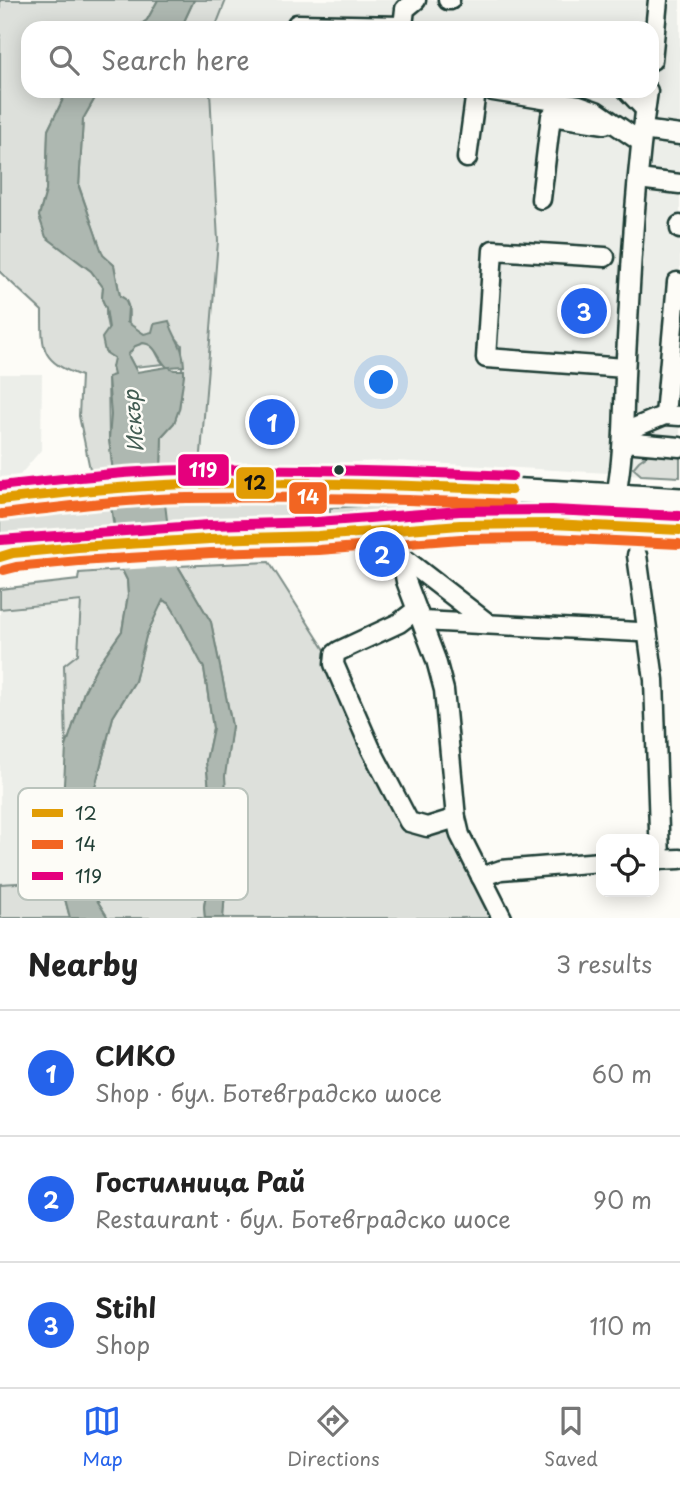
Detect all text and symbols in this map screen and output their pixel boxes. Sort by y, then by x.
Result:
search box [21,21,659,98]
text: Search here [101,40,250,79]
icon: search [45,41,83,79]
pin: 3 [561,285,607,337]
your location [364,365,398,399]
water label: Искър [113,387,151,454]
pin: 1 [249,396,295,448]
line badge: 119 [177,453,230,487]
text: 119 [189,455,217,483]
unlabelled marker [332,463,346,477]
line badge: 12 [235,466,275,500]
text: 12 [244,468,266,496]
line badge: 14 [288,481,328,515]
text: 14 [297,482,319,510]
pin: 2 [359,528,405,580]
legend [18,788,248,900]
text: 12 [75,798,97,826]
text: 14 [75,829,96,857]
map controls [596,834,659,897]
button: locate [596,834,659,897]
text: 119 [75,861,102,889]
text: Nearby [28,941,138,986]
text: 3 results [556,946,652,981]
text: СИКО [95,1036,176,1075]
text: 1 [46,1056,57,1091]
text: 60 m [592,1056,652,1091]
text: Shop · бул. Ботевградско шосе [95,1075,442,1110]
text: Гостилница Рай [95,1162,305,1201]
text: 2 [43,1182,59,1217]
text: 90 m [593,1182,652,1217]
text: Restaurant · бул. Ботевградско шосе [95,1201,511,1236]
text: Stihl [95,1288,156,1327]
text: 3 [43,1308,59,1343]
text: 110 m [590,1308,652,1343]
text: Shop [95,1327,150,1362]
tab: Map [82,1402,123,1472]
tab: Directions [287,1402,380,1472]
tab: Saved [544,1402,598,1472]

